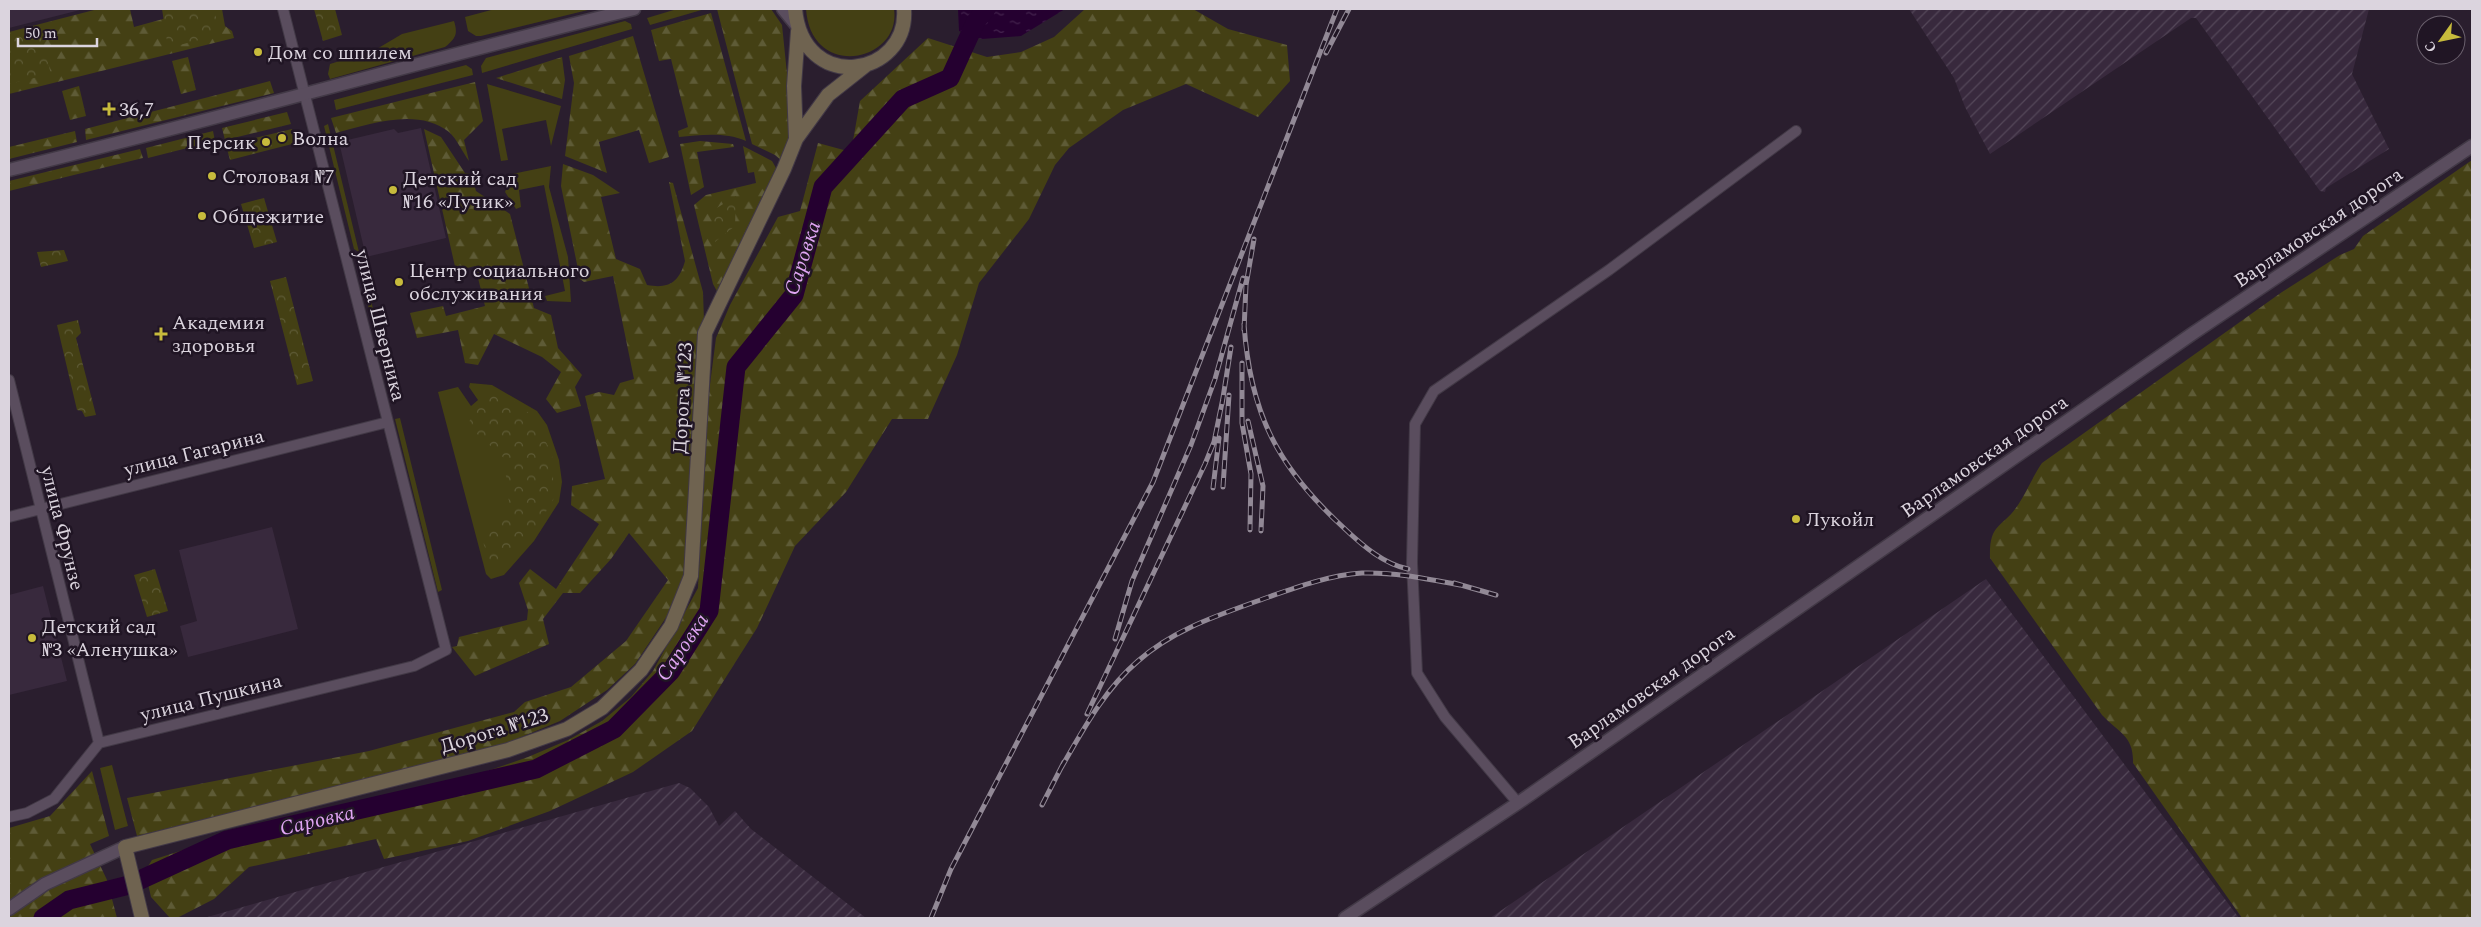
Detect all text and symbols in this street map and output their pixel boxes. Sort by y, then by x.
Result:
scale bar [18,15,96,47]
north arrow [2416,15,2466,65]
text: 50 m [25,22,57,45]
text: С [2419,37,2442,57]
place label: Дом со шпилем [268,38,412,68]
marker: Дом со шпилем [252,46,264,58]
place label: 36,7 [119,95,154,125]
marker: 36,7 [103,103,115,115]
place label: Волна [292,124,349,154]
place label: Персик [187,128,256,158]
marker: Волна [276,132,288,144]
marker: Персик [260,136,272,148]
street label: Варламовская дорога [2228,160,2409,296]
place label: Столовая №7 [222,162,335,192]
place label: Детский сад №16 «Лучик» [403,164,517,217]
marker: Столовая №7 [206,170,218,182]
marker: Детский сад №16 «Лучик» [387,184,399,196]
place label: Общежитие [212,202,324,232]
marker: Общежитие [196,210,208,222]
water label: Саровка [776,217,830,300]
street label: улица Шверника [346,245,413,405]
place label: Центр социального обслуживания [409,256,590,309]
marker: Центр социального обслуживания [393,276,405,288]
place label: Академия здоровья [172,308,265,361]
marker: Академия здоровья [154,327,168,341]
street label: Дорога №123 [665,342,701,454]
street label: Варламовская дорога [1895,388,2075,526]
street label: улица Гагарина [120,421,268,485]
street label: улица Фрунзе [32,462,92,593]
place label: Лукойл [1806,505,1874,535]
marker: Лукойл [1790,513,1802,525]
water label: Саровка [648,607,718,688]
place label: Детский сад №3 «Аленушка» [42,612,178,665]
street label: Варламовская дорога [1562,619,1742,757]
marker: Детский сад №3 «Аленушка» [26,632,38,644]
street label: улица Пушкина [136,666,285,730]
street label: Дорога №123 [437,700,552,762]
water label: Саровка [276,797,358,845]

